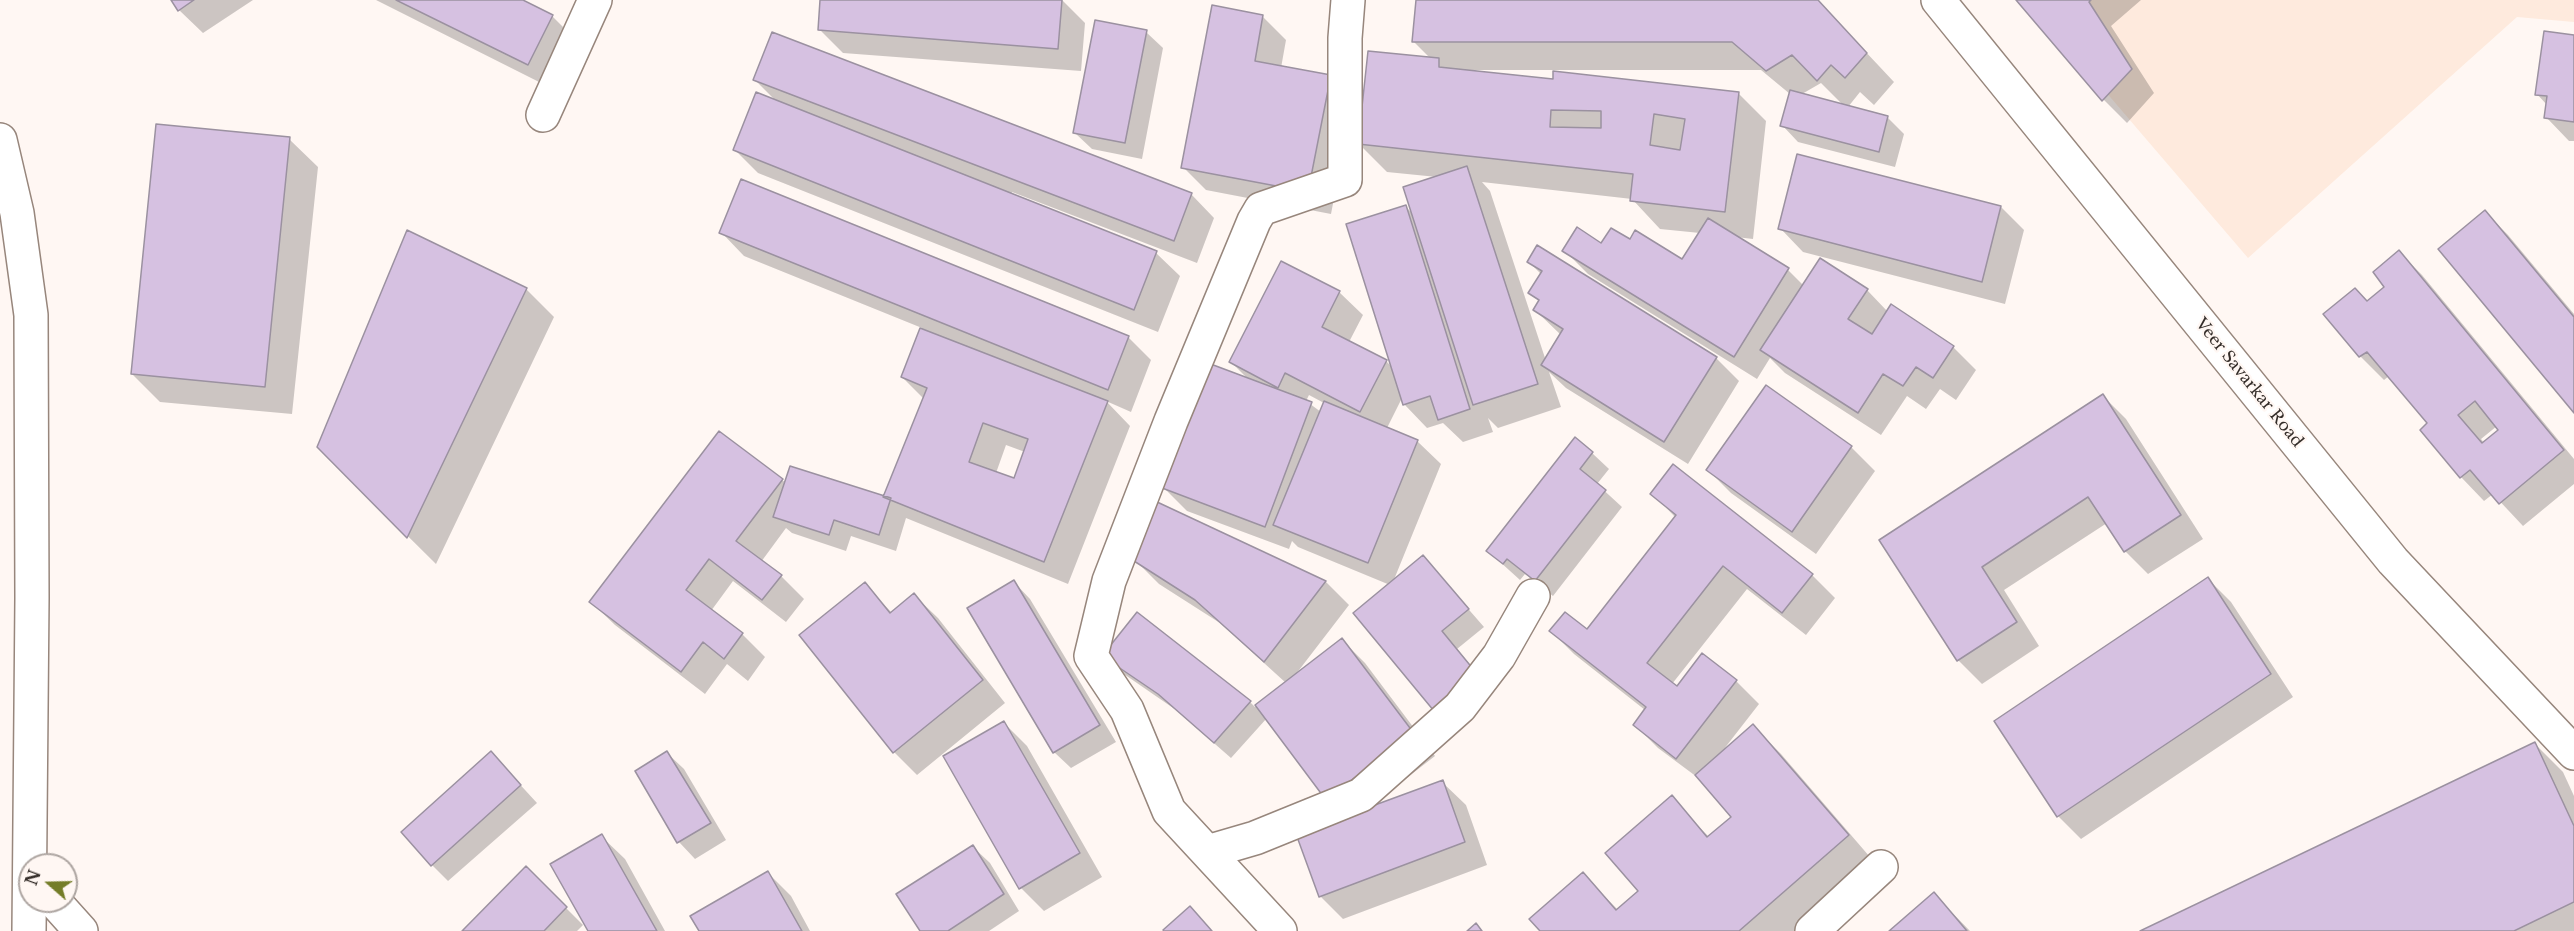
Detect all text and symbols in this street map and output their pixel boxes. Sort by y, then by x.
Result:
street label: Veer Savarkar Road [2191,315,2307,451]
north arrow [18,853,78,913]
text: N [21,867,45,888]

